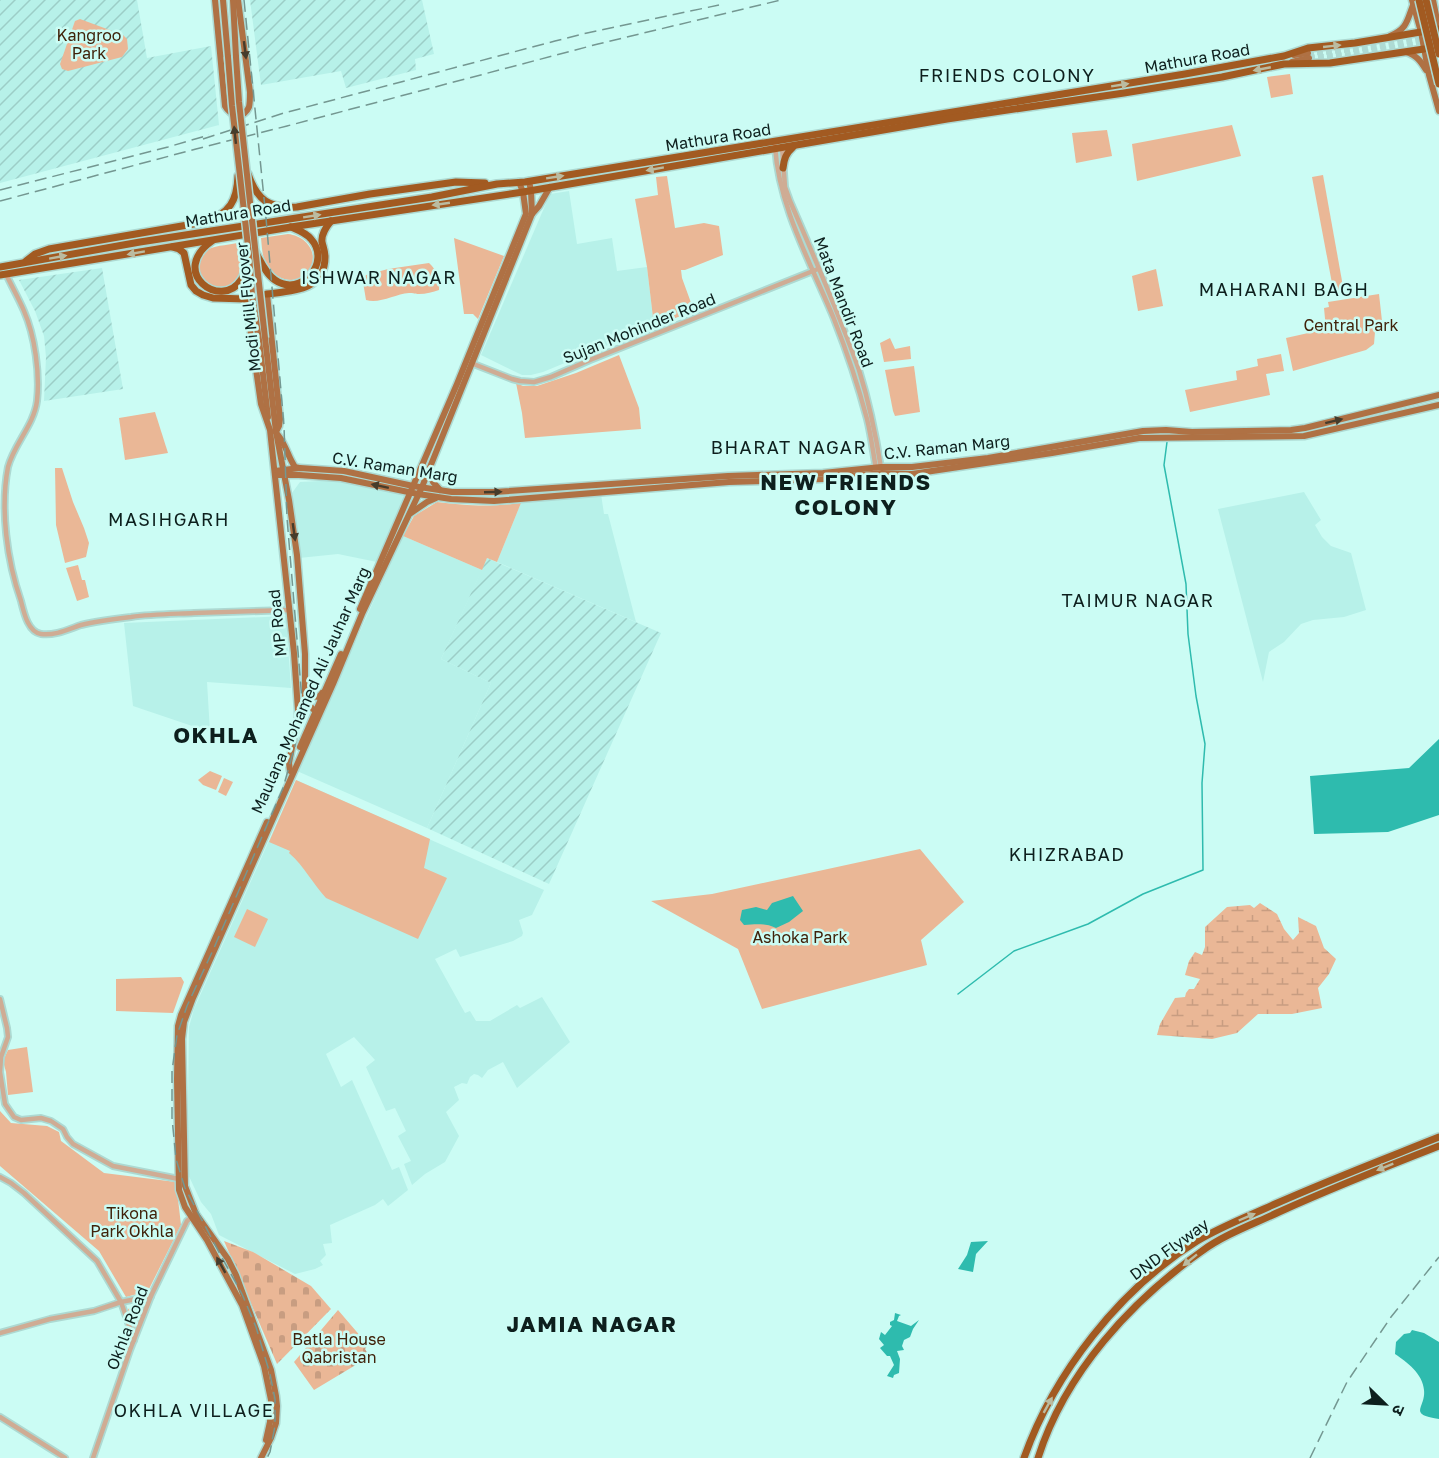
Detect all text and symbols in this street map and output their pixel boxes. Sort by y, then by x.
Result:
park label: Kangroo Park [57,25,121,63]
street label: Mathura Road [1143,39,1251,77]
one-way arrow [240,41,249,60]
one-way arrow [1323,41,1342,50]
district label: FRIENDS COLONY [919,64,1095,86]
one-way arrow [1252,64,1271,74]
one-way arrow [1111,80,1130,89]
street label: Mathura Road [664,119,772,155]
one-way arrow [230,125,240,144]
one-way arrow [645,165,664,174]
one-way arrow [545,172,564,181]
street label: Mathura Road [184,195,292,231]
one-way arrow [431,199,450,208]
one-way arrow [303,211,322,220]
street label: Mata Mandir Road [810,234,878,370]
street label: Modi Mill Flyover [231,241,265,373]
one-way arrow [126,249,145,258]
one-way arrow [48,252,67,261]
district label: ISHWAR NAGAR [301,266,457,288]
district label: MAHARANI BAGH [1199,278,1369,300]
street label: Sujan Mohinder Road [560,288,718,368]
park label: Central Park [1303,315,1399,335]
one-way arrow [1325,415,1344,425]
street label: C.V. Raman Marg [883,430,1011,464]
district label: BHARAT NAGAR [711,436,867,458]
street label: C.V. Raman Marg [331,447,459,487]
district label: NEW FRIENDS COLONY [760,468,932,520]
one-way arrow [370,481,389,490]
one-way arrow [484,487,503,496]
district label: MASIHGARH [108,508,230,530]
one-way arrow [289,523,298,542]
street label: Maulana Mohamed Ali Jauhar Marg [246,563,374,817]
street label: MP Road [264,588,290,658]
district label: TAIMUR NAGAR [1062,589,1214,611]
district label: OKHLA [173,721,259,748]
district label: KHIZRABAD [1009,843,1125,865]
park label: Ashoka Park [752,927,848,947]
one-way arrow [1375,1162,1393,1172]
park label: Tikona Park Okhla [90,1203,174,1241]
one-way arrow [1238,1212,1255,1221]
street label: DND Flyway [1126,1214,1212,1284]
one-way arrow [1183,1254,1198,1266]
one-way arrow [216,1257,226,1274]
street label: Okhla Road [102,1283,152,1373]
district label: JAMIA NAGAR [507,1310,677,1337]
park label: Batla House Qabristan [292,1329,386,1367]
north arrow [1355,1374,1415,1434]
one-way arrow [1043,1396,1053,1413]
district label: OKHLA VILLAGE [114,1399,274,1421]
text: उ [1387,1402,1410,1419]

